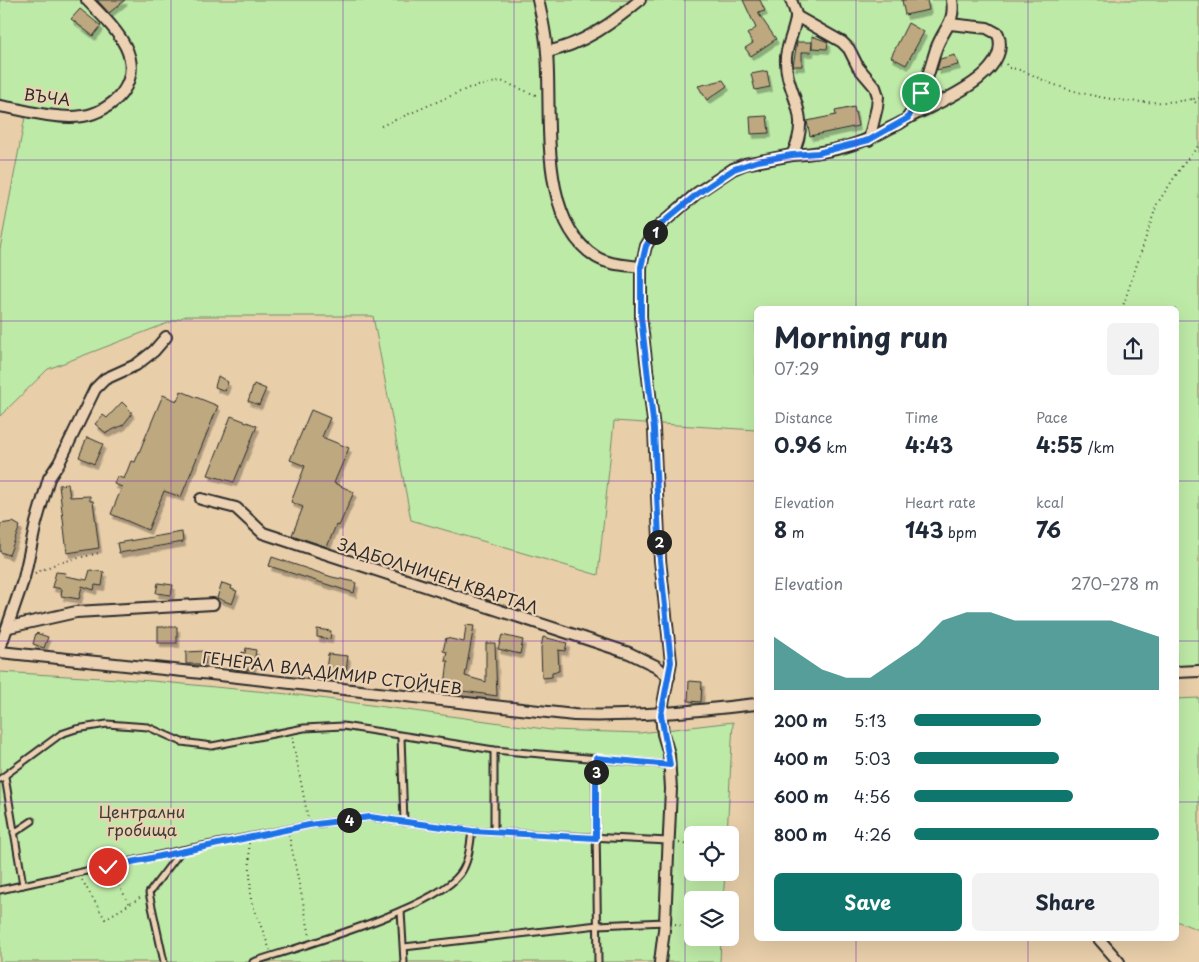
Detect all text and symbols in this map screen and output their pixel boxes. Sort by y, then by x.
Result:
pin [900,72,942,114]
icon: arrive [907,79,935,107]
street label: ВЪЧА [22,81,72,111]
pin: 1 [642,220,668,244]
text: 1 [652,222,659,243]
text: Morning run [774,315,948,358]
button: share [1107,323,1159,375]
text: 07:29 [774,356,819,380]
text: Distance [774,407,833,428]
text: Time [905,407,938,428]
text: Pace [1036,407,1068,428]
text: 0.96 [774,428,822,460]
text: 4:43 [905,428,953,460]
text: 4:55 [1036,428,1083,460]
text: km [822,437,847,458]
text: /km [1083,437,1115,458]
text: Elevation [774,492,834,513]
text: Heart rate [905,492,976,513]
text: kcal [1036,492,1064,513]
text: 8 [774,513,787,545]
text: 143 [905,513,943,545]
text: 76 [1036,513,1061,545]
text: m [787,522,804,543]
text: bpm [943,522,977,543]
pin: 2 [646,530,672,554]
street label: ЗАДБОЛНИЧЕН КВАРТАЛ [335,531,542,619]
text: 2 [655,532,664,553]
text: Elevation [774,571,843,595]
text: 270–278 m [1071,571,1159,595]
street label: ГЕНЕРАЛ ВЛАДИМИР СТОЙЧЕВ [201,644,463,700]
text: 200 m [774,708,828,732]
text: 5:13 [854,708,887,732]
text: 400 m [774,746,828,770]
text: 5:03 [854,746,891,770]
pin: 3 [584,760,608,784]
text: 3 [592,762,601,783]
text: 600 m [774,784,828,808]
text: 4:56 [854,784,891,808]
park label: Централни гробища [99,799,185,841]
pin: 4 [336,808,362,832]
text: 4 [345,810,354,831]
text: 800 m [774,822,827,846]
text: 4:26 [854,822,891,846]
map controls [684,826,739,946]
button: locate [684,826,739,881]
pin [87,846,129,888]
icon: check [94,853,122,881]
button: Save [774,873,962,931]
button: Share [972,873,1159,931]
button: layers [684,891,739,946]

